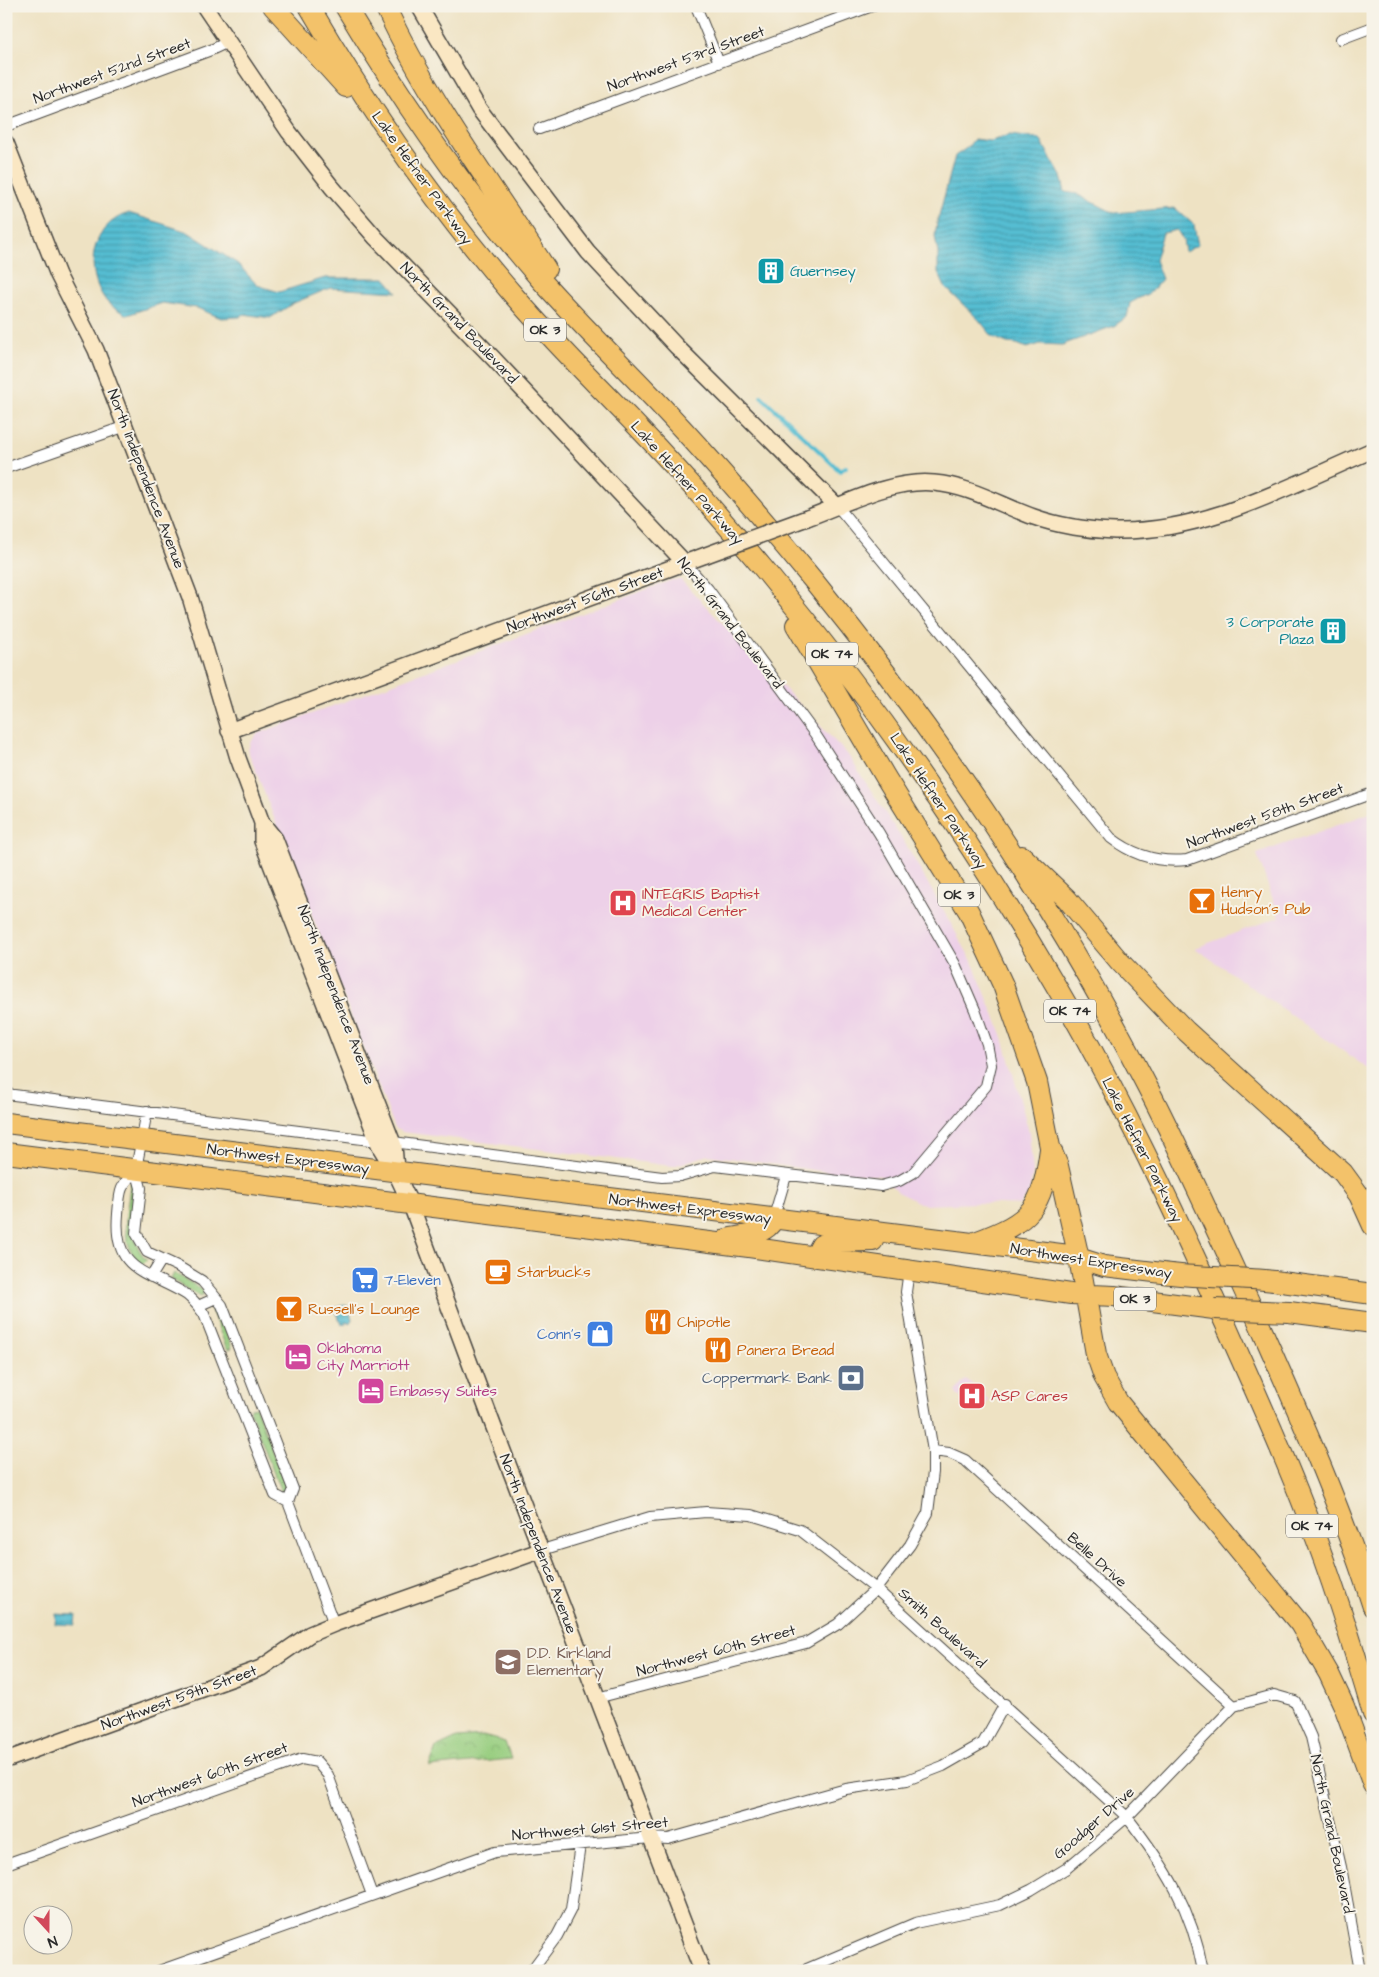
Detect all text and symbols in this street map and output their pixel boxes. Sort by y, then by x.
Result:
street label: Northwest 53rd Street [604,21,768,97]
street label: Northwest 52nd Street [30,33,194,109]
street label: Lake Hefner Parkway [366,107,478,249]
building icon: Guernsey [756,256,786,286]
street label: North Grand Boulevard [395,258,523,389]
place label: Guernsey [790,261,856,283]
road number: OK 3 [524,318,566,342]
street label: North Independence Avenue [102,386,190,572]
street label: Lake Hefner Parkway [625,417,748,550]
street label: North Grand Boulevard [672,553,788,693]
street label: Northwest 56th Street [504,562,666,638]
place label: 3 Corporate Plaza [1226,612,1314,650]
building icon: 3 Corporate Plaza [1318,616,1348,646]
road number: OK 74 [806,642,858,666]
street label: Lake Hefner Parkway [884,729,991,874]
street label: Northwest 58th Street [1184,778,1346,854]
place label: Henry Hudson's Pub [1221,882,1311,920]
place label: INTEGRIS Baptist Medical Center [642,884,759,922]
road number: OK 3 [938,884,980,906]
bar icon: Henry Hudson's Pub [1187,886,1217,916]
hospital icon: INTEGRIS Baptist Medical Center [608,888,638,918]
street label: North Independence Avenue [292,902,380,1088]
road number: OK 74 [1044,999,1096,1022]
street label: Lake Hefner Parkway [1095,1074,1188,1227]
street label: Northwest Expressway [206,1139,370,1180]
street label: Northwest Expressway [608,1189,772,1230]
street label: Northwest Expressway [1009,1238,1173,1285]
cafe icon: Starbucks [483,1257,513,1287]
place label: Starbucks [517,1262,591,1283]
supermarket icon: 7-Eleven [350,1265,380,1295]
place label: 7-Eleven [384,1270,441,1291]
road number: OK 3 [1114,1288,1156,1310]
bar icon: Russell's Lounge [274,1294,304,1324]
place label: Russell's Lounge [308,1299,420,1321]
restaurant icon: Chipotle [643,1307,673,1337]
place label: Chipotle [677,1312,731,1333]
shop icon: Conn's [585,1319,615,1349]
place label: Conn's [537,1324,581,1345]
restaurant icon: Panera Bread [703,1335,733,1365]
place label: Oklahoma City Marriott [317,1338,410,1377]
place label: Panera Bread [737,1340,834,1361]
hotel icon: Oklahoma City Marriott [283,1342,313,1372]
bank icon: Coppermark Bank [836,1363,866,1393]
place label: Coppermark Bank [702,1368,832,1389]
hotel icon: Embassy Suites [356,1376,386,1406]
place label: Embassy Suites [390,1381,498,1403]
hospital icon: ASP Cares [957,1381,987,1411]
place label: ASP Cares [991,1386,1068,1407]
street label: North Independence Avenue [494,1451,582,1637]
road number: OK 74 [1286,1514,1338,1538]
street label: Belle Drive [1063,1528,1131,1592]
street label: Smith Boulevard [893,1583,991,1673]
street label: Northwest 60th Street [634,1620,798,1682]
place label: D.D. Kirkland Elementary [527,1643,611,1682]
school or university icon: D.D. Kirkland Elementary [493,1647,523,1677]
street label: Northwest 59th Street [98,1660,260,1736]
street label: Northwest 60th Street [129,1737,291,1813]
street label: North Grand Boulevard [1305,1753,1359,1916]
street label: Goodger Drive [1049,1782,1140,1865]
street label: Northwest 61st Street [511,1812,669,1846]
north arrow [22,1904,72,1954]
text: N [44,1930,60,1952]

